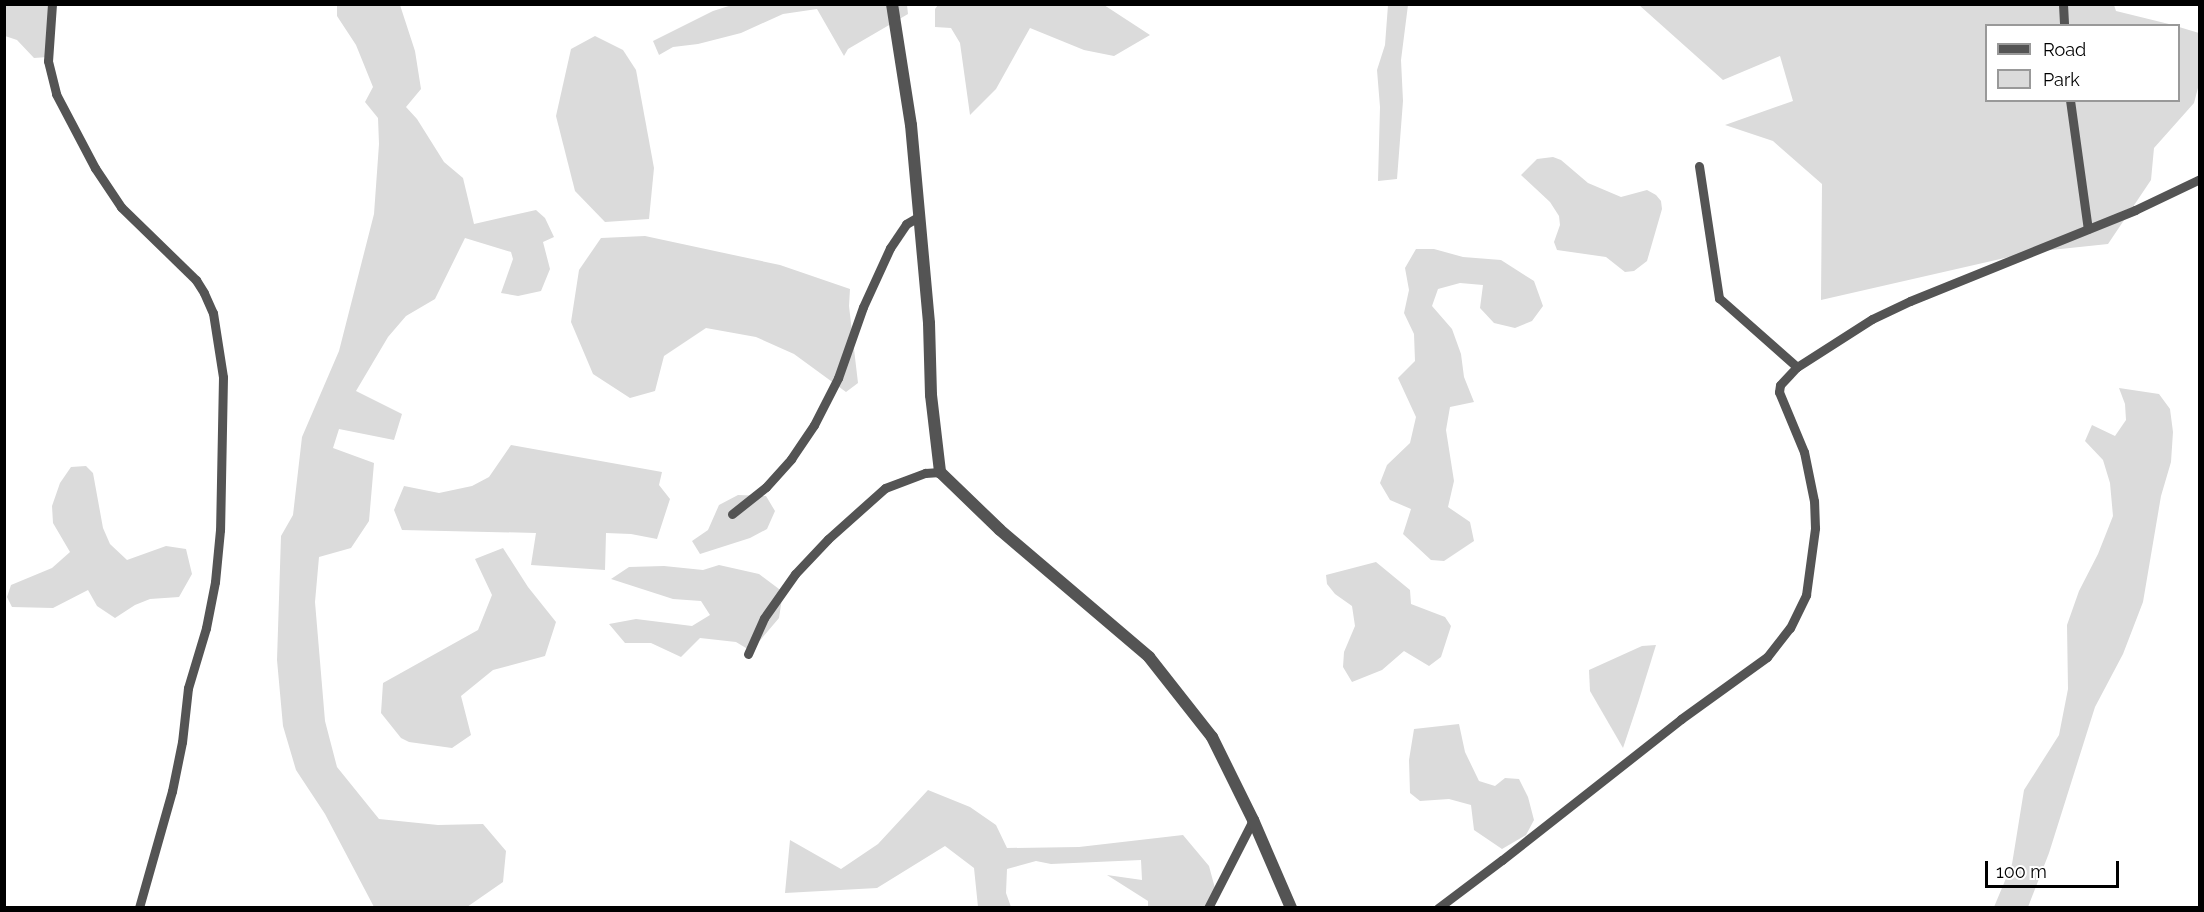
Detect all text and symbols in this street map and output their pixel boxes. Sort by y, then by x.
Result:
legend [1985,24,2180,102]
text: Road [2043,39,2086,60]
text: Park [2043,69,2080,90]
scale bar [1988,849,2122,887]
text: 100 m [1996,861,2047,882]

